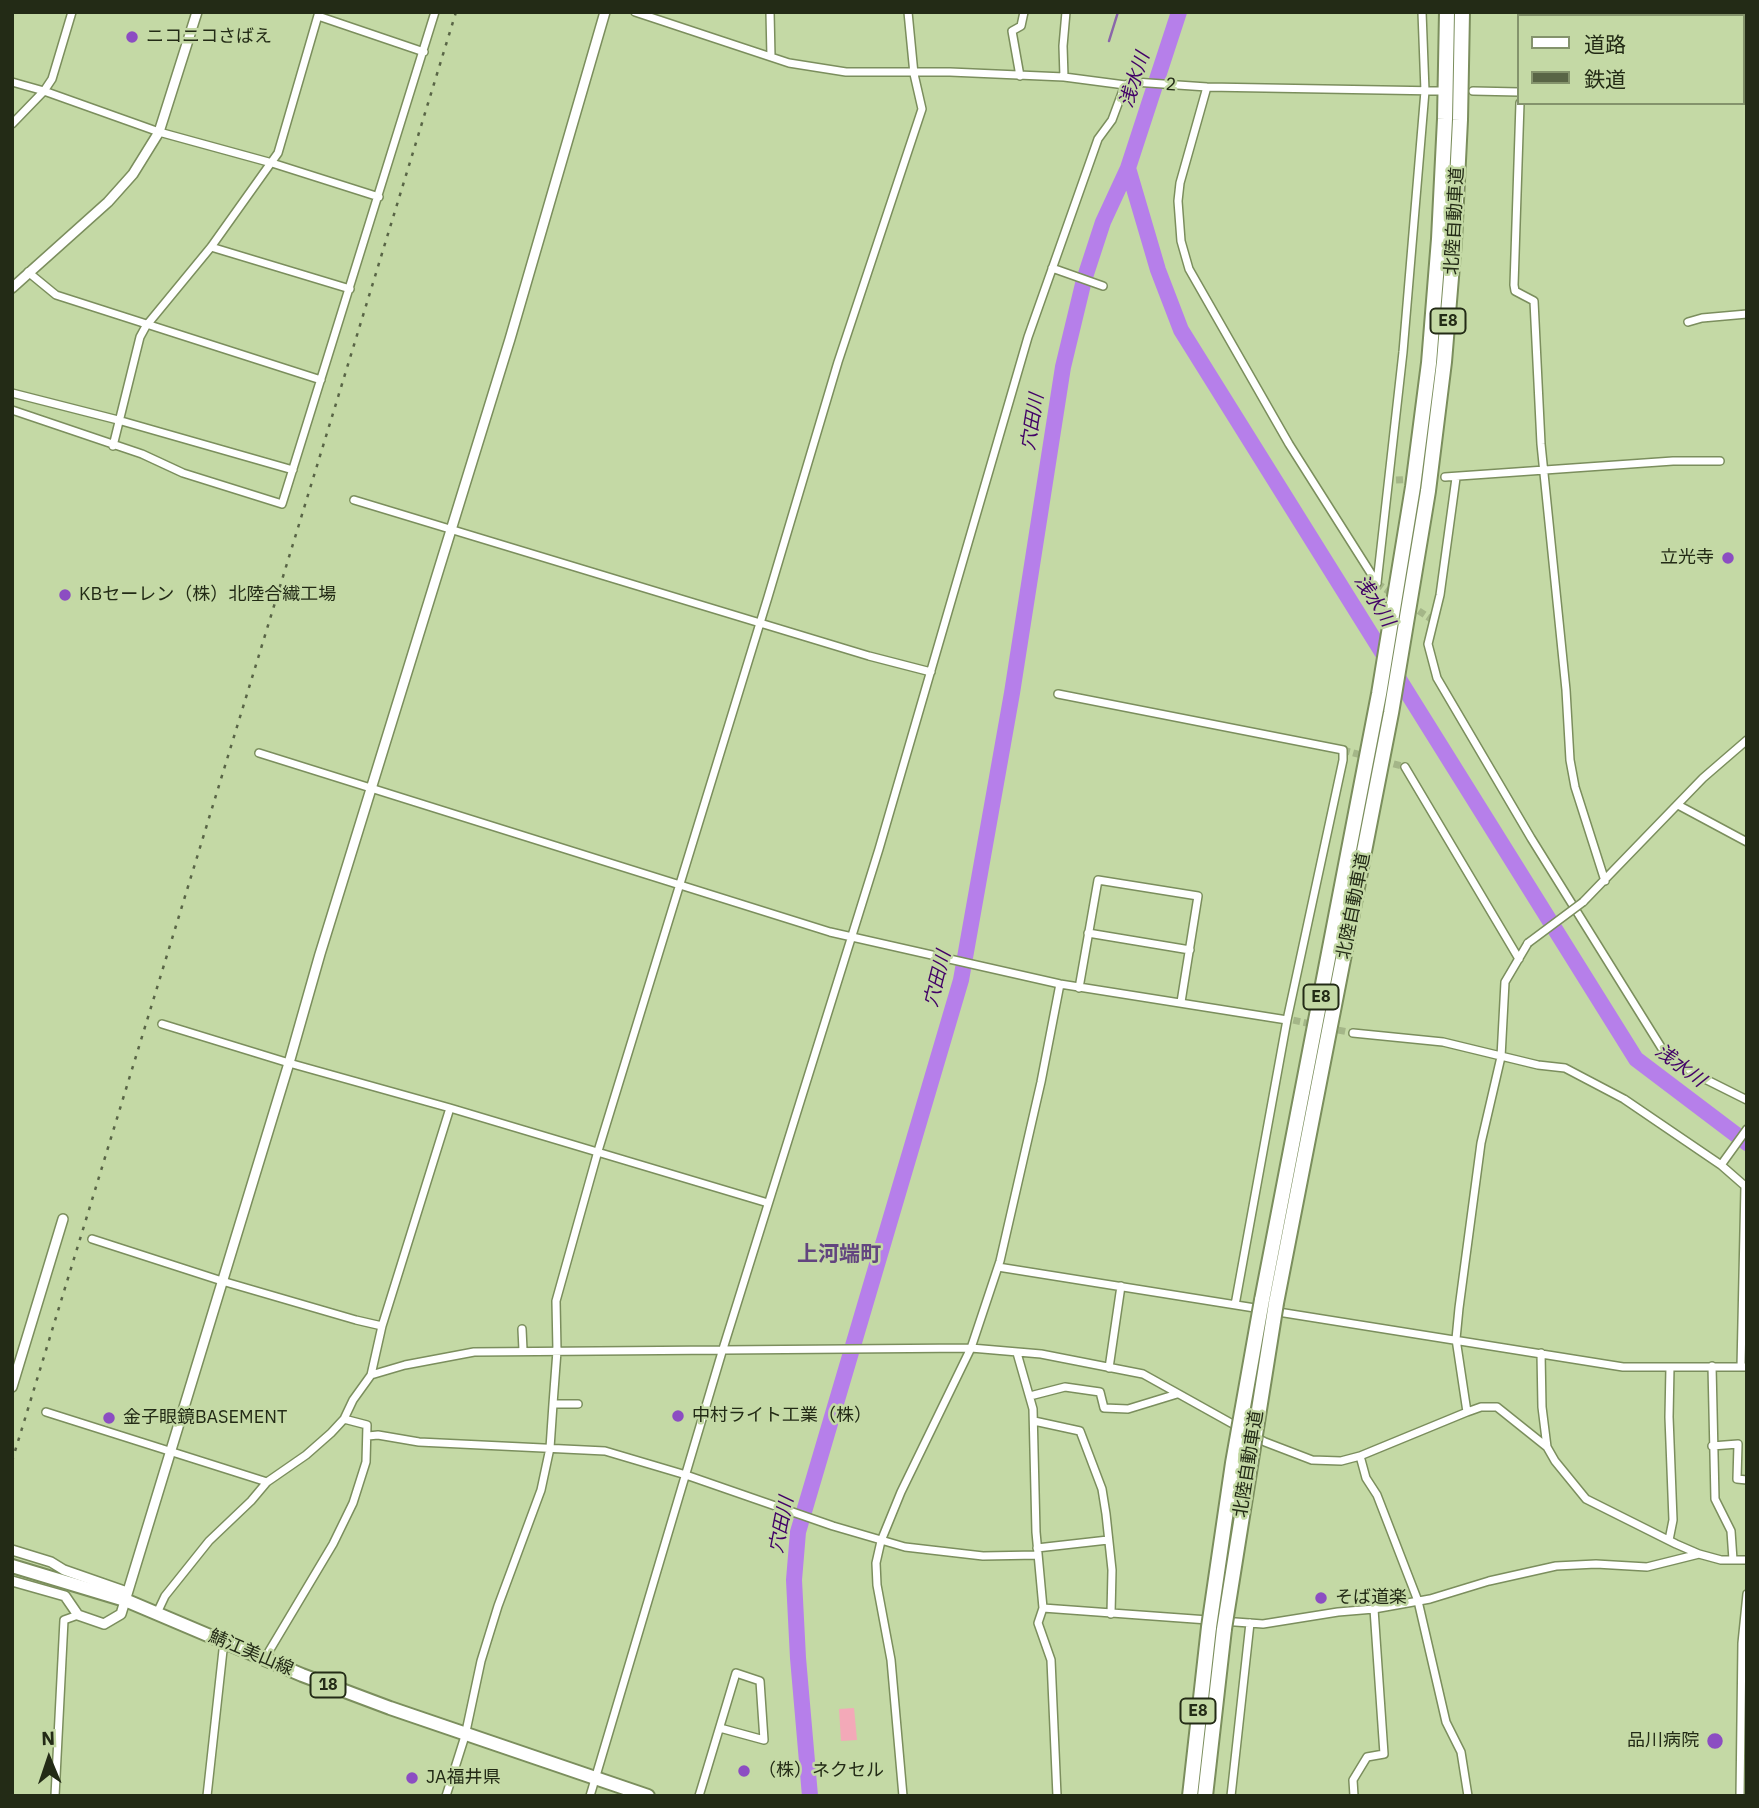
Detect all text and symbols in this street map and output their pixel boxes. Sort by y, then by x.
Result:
legend [1518,14,1745,105]
place label: ニコニコさばえ [146,26,272,48]
marker: ニコニコさばえ [124,29,140,45]
text: 道路 [1584,30,1626,58]
water label: 浅水川 [1115,49,1155,111]
text: 鉄道 [1584,65,1626,93]
street label: 2 [1165,74,1177,96]
street label: 北陸自動車道 [1441,167,1469,275]
road number: E8 [1430,308,1466,334]
water label: 穴田川 [1017,392,1049,452]
place label: 立光寺 [1660,547,1714,569]
marker: 立光寺 [1720,550,1736,566]
water label: 浅水川 [1349,571,1399,631]
place label: KBセーレン（株）北陸合繊工場 [79,584,336,606]
marker: KBセーレン（株）北陸合繊工場 [57,587,73,603]
street label: 北陸自動車道 [1333,851,1375,961]
water label: 穴田川 [920,949,956,1009]
road number: E8 [1304,984,1338,1009]
water label: 浅水川 [1650,1040,1710,1092]
district label: 上河端町 [797,1242,881,1268]
place label: 中村ライト工業（株） [692,1405,872,1427]
place label: 金子眼鏡BASEMENT [123,1407,287,1429]
marker: 中村ライト工業（株） [670,1408,686,1424]
street label: 北陸自動車道 [1230,1409,1268,1519]
marker: 金子眼鏡BASEMENT [101,1410,117,1426]
water label: 穴田川 [765,1495,799,1555]
place label: そば道楽 [1335,1587,1407,1609]
marker: そば道楽 [1313,1590,1329,1606]
street label: 鯖江美山線 [205,1625,297,1681]
road number: 18 [310,1672,346,1698]
road number: E8 [1180,1698,1216,1723]
north arrow [14,1724,84,1794]
text: N [41,1726,56,1750]
place label: 品川病院 [1627,1730,1699,1752]
marker: 品川病院 [1705,1731,1725,1751]
place label: （株）ネクセル [758,1760,884,1782]
marker: （株）ネクセル [736,1763,752,1779]
place label: JA福井県 [426,1767,501,1789]
marker: JA福井県 [404,1770,420,1786]

